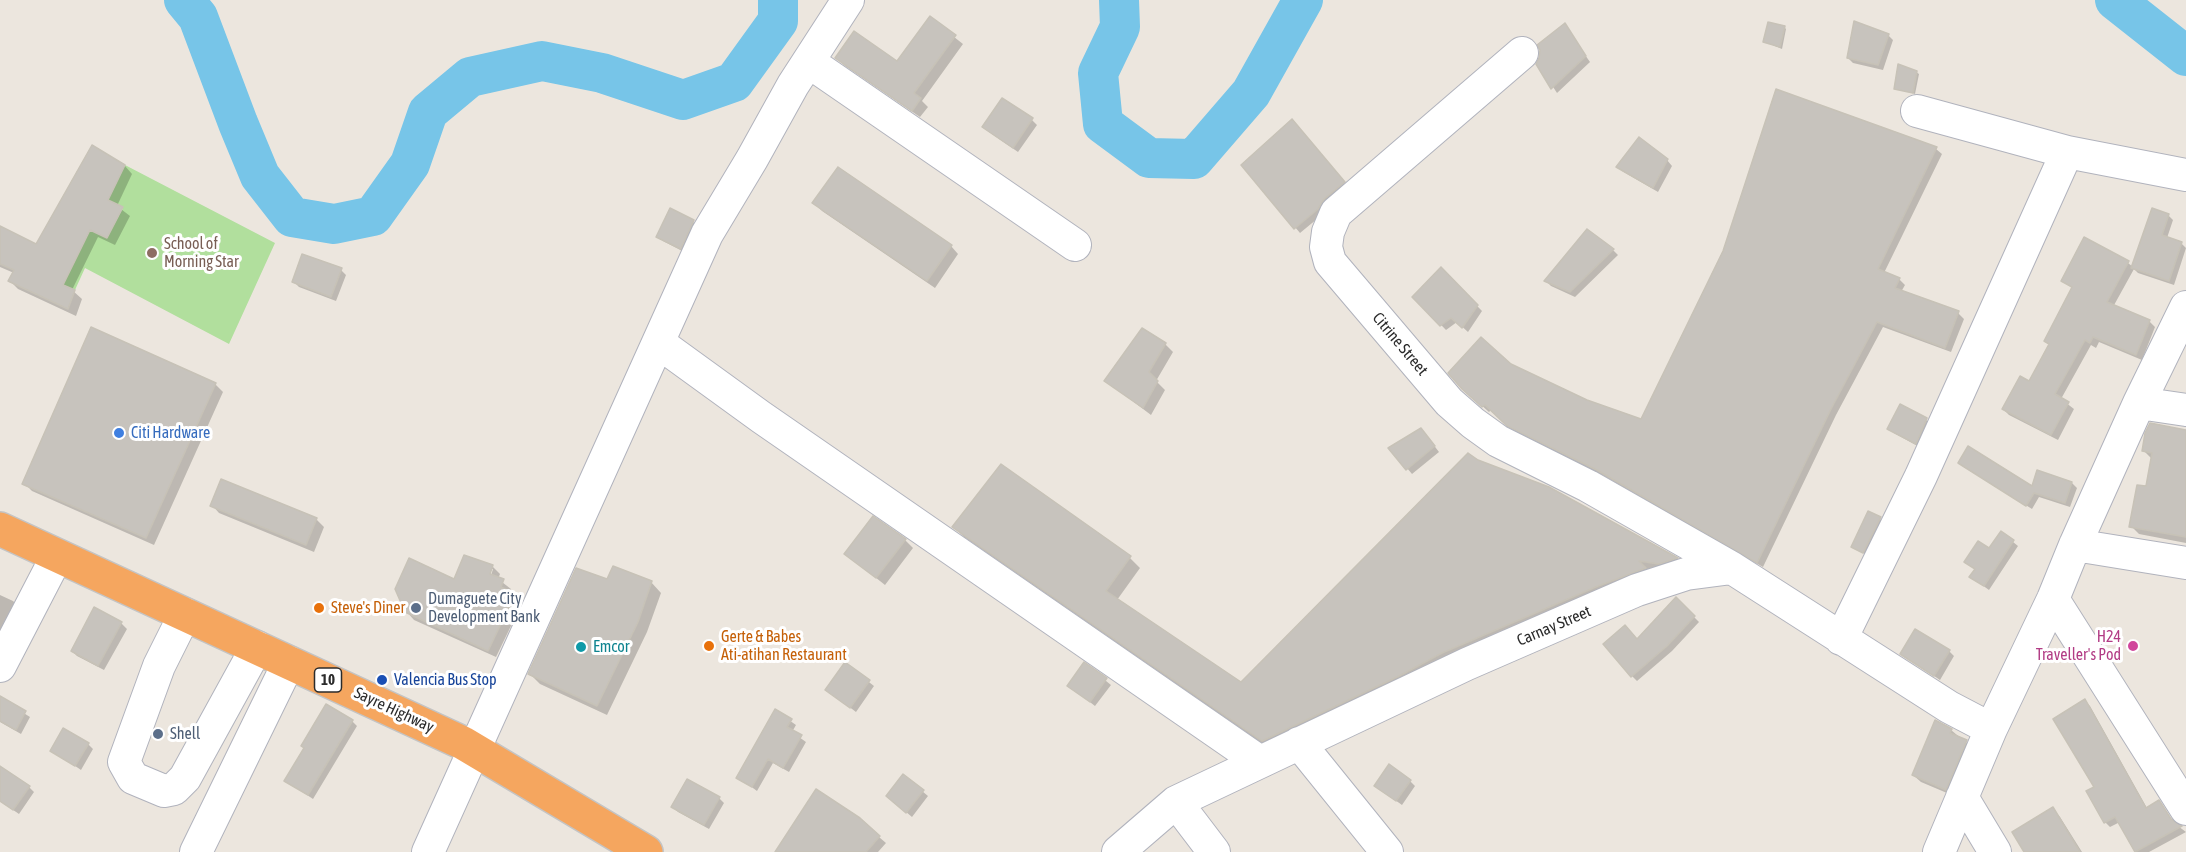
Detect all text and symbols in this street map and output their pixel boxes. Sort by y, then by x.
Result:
place label: School of Morning Star [164,234,239,272]
marker: School of Morning Star [145,246,159,260]
street label: Citrine Street [1368,309,1432,379]
place label: Citi Hardware [131,423,210,443]
marker: Citi Hardware [112,426,126,440]
place label: Dumaguete City Development Bank [428,589,540,627]
place label: Steve's Diner [331,598,405,618]
marker: Steve's Diner [312,601,326,615]
marker: Dumaguete City Development Bank [409,601,423,615]
street label: Carnay Street [1514,602,1594,650]
place label: Gerte & Babes Ati-atihan Restaurant [721,627,847,665]
place label: H24 Traveller's Pod [2036,627,2121,665]
place label: Emcor [593,637,629,657]
marker: Gerte & Babes Ati-atihan Restaurant [702,639,716,653]
marker: H24 Traveller's Pod [2126,639,2140,653]
marker: Emcor [574,640,588,654]
road number: 10 [314,668,342,692]
place label: Valencia Bus Stop [394,670,497,690]
marker: Valencia Bus Stop [375,673,389,687]
street label: Sayre Highway [351,683,437,737]
place label: Shell [170,724,200,744]
marker: Shell [151,727,165,741]

